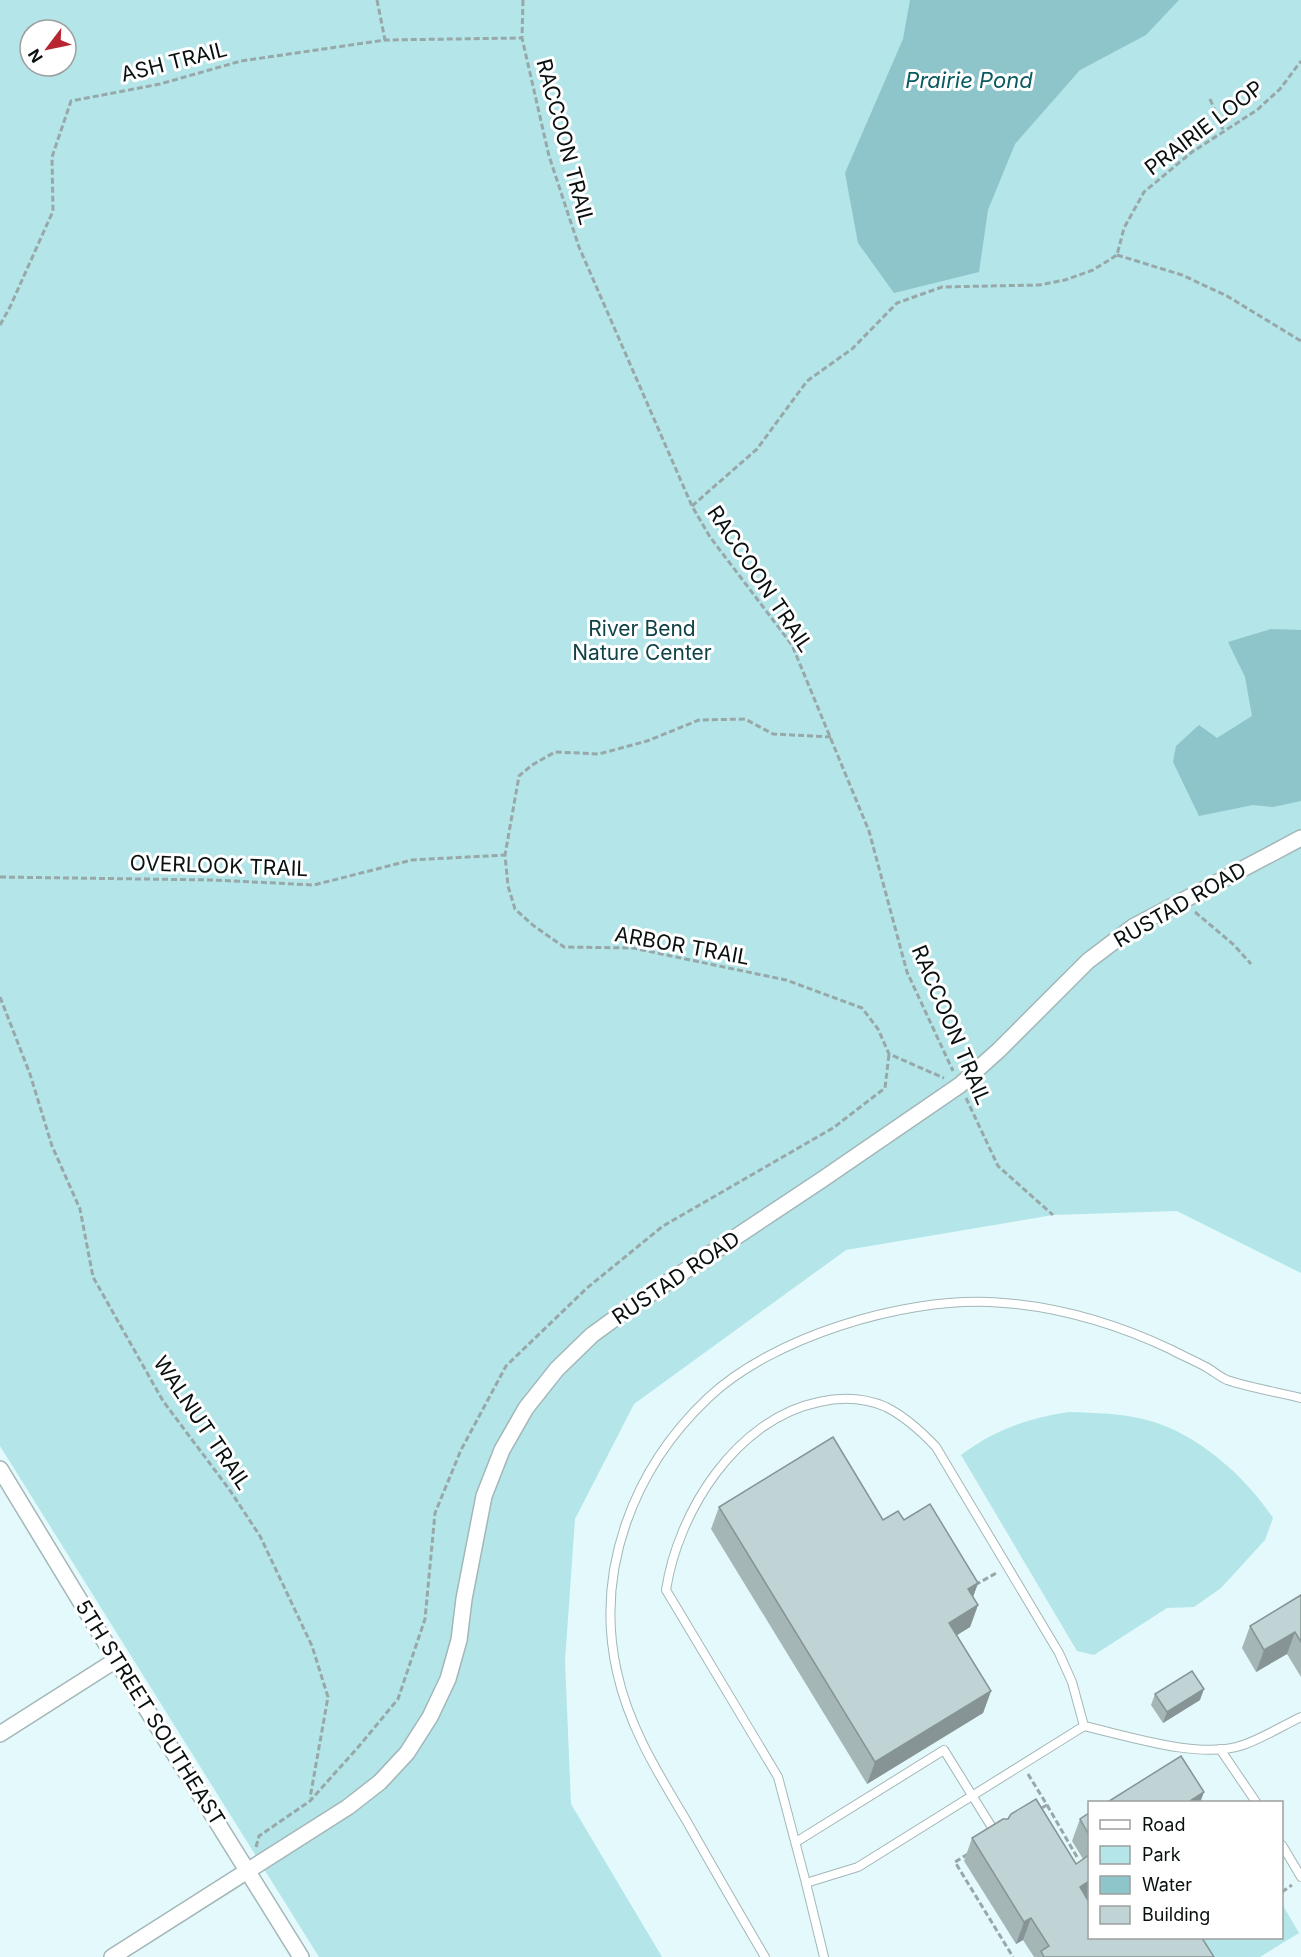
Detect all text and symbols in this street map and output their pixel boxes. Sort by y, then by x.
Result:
north arrow [18,18,78,78]
street label: ASH TRAIL [118,36,230,87]
text: N [24,45,47,66]
street label: RACCOON TRAIL [531,56,600,228]
water label: Prairie Pond [905,67,1033,93]
street label: PRAIRIE LOOP [1140,75,1268,180]
street label: RACCOON TRAIL [702,501,819,657]
park label: River Bend Nature Center [572,616,712,665]
street label: OVERLOOK TRAIL [129,850,309,881]
street label: RUSTAD ROAD [1109,857,1250,953]
street label: ARBOR TRAIL [613,921,751,970]
street label: RACCOON TRAIL [907,941,996,1108]
street label: RUSTAD ROAD [607,1226,744,1329]
street label: WALNUT TRAIL [148,1351,256,1494]
street label: 5TH STREET SOUTHEAST [71,1595,230,1830]
legend [1088,1801,1283,1939]
text: Road [1142,1814,1185,1835]
text: Park [1142,1844,1181,1865]
text: Water [1142,1874,1192,1895]
text: Building [1142,1904,1210,1925]

